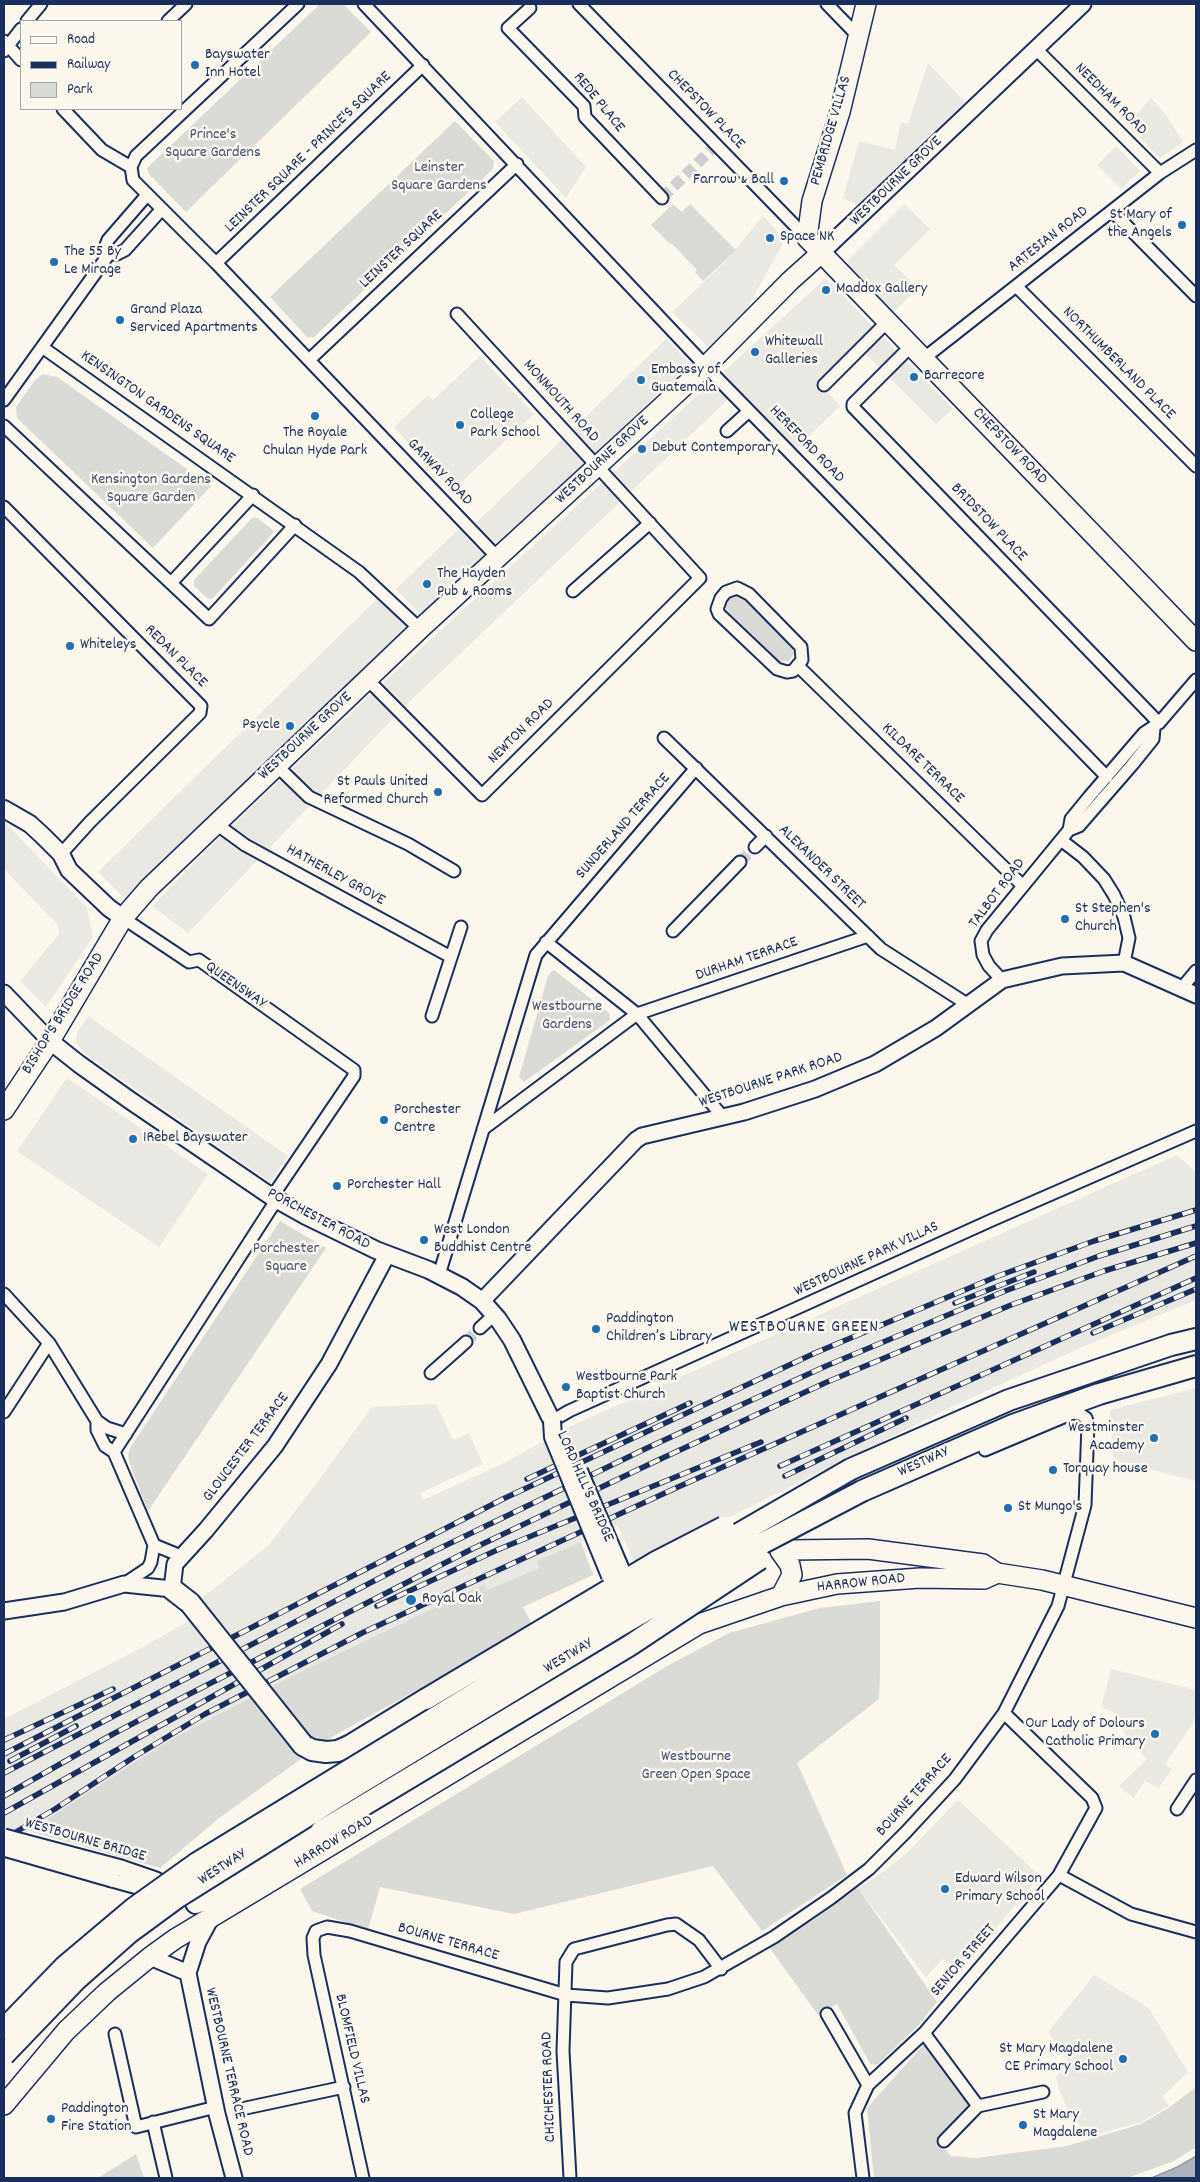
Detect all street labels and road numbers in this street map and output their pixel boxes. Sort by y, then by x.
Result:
street label: NEEDHAM ROAD [1070,60,1150,140]
street label: CHEPSTOW PLACE [662,66,748,154]
street label: LEINSTER SQUARE - PRINCE'S SQUARE [222,68,396,238]
street label: REDE PLACE [568,69,628,137]
street label: PEMBRIDGE VILLAS [807,74,857,188]
street label: WESTBOURNE GROVE [847,133,947,231]
street label: ARTESIAN ROAD [1005,203,1093,277]
street label: LEINSTER SQUARE [356,207,448,293]
street label: NORTHUMBERLAND PLACE [1057,303,1179,425]
street label: KENSINGTON GARDENS SQUARE [76,347,238,469]
street label: MONMOUTH ROAD [518,357,602,447]
street label: HEREFORD ROAD [764,402,848,488]
street label: CHEPSTOW ROAD [967,404,1051,490]
street label: WESTBOURNE GROVE [552,413,654,509]
street label: GARWAY ROAD [402,435,476,511]
street label: BRIDSTOW PLACE [946,480,1030,566]
street label: REDAN PLACE [139,621,211,693]
street label: WESTBOURNE GROVE [255,689,357,785]
street label: NEWTON ROAD [485,695,559,769]
street label: KILDARE TERRACE [877,720,967,808]
street label: SUNDERLAND TERRACE [573,770,675,884]
street label: ALEXANDER STREET [773,822,869,914]
street label: HATHERLEY GROVE [282,841,388,911]
street label: TALBOT ROAD [966,855,1030,933]
street label: DURHAM TERRACE [693,934,801,986]
street label: BISHOP'S BRIDGE ROAD [19,950,109,1078]
street label: QUEENSWAY [201,958,269,1014]
street label: WESTBOURNE PARK ROAD [697,1049,845,1113]
street label: PORCHESTER ROAD [263,1185,373,1255]
street label: WESTBOURNE PARK VILLAS [792,1218,942,1302]
street label: GLOUCESTER TERRACE [200,1390,294,1506]
street label: LORD HILL'S BRIDGE [551,1429,617,1545]
street label: WESTWAY [896,1443,952,1483]
street label: HARROW ROAD [816,1570,906,1598]
street label: WESTWAY [541,1635,597,1679]
street label: BOURNE TERRACE [873,1751,957,1841]
street label: HARROW ROAD [291,1812,377,1874]
street label: WESTBOURNE BRIDGE [22,1815,148,1867]
street label: WESTWAY [195,1845,251,1891]
street label: BOURNE TERRACE [395,1919,501,1967]
street label: SENIOR STREET [927,1921,1001,2001]
street label: WESTBOURNE TERRACE ROAD [199,1986,257,2158]
street label: BLOMFIELD VILLAS [329,1992,373,2106]
street label: CHICHESTER ROAD [538,2031,562,2143]

